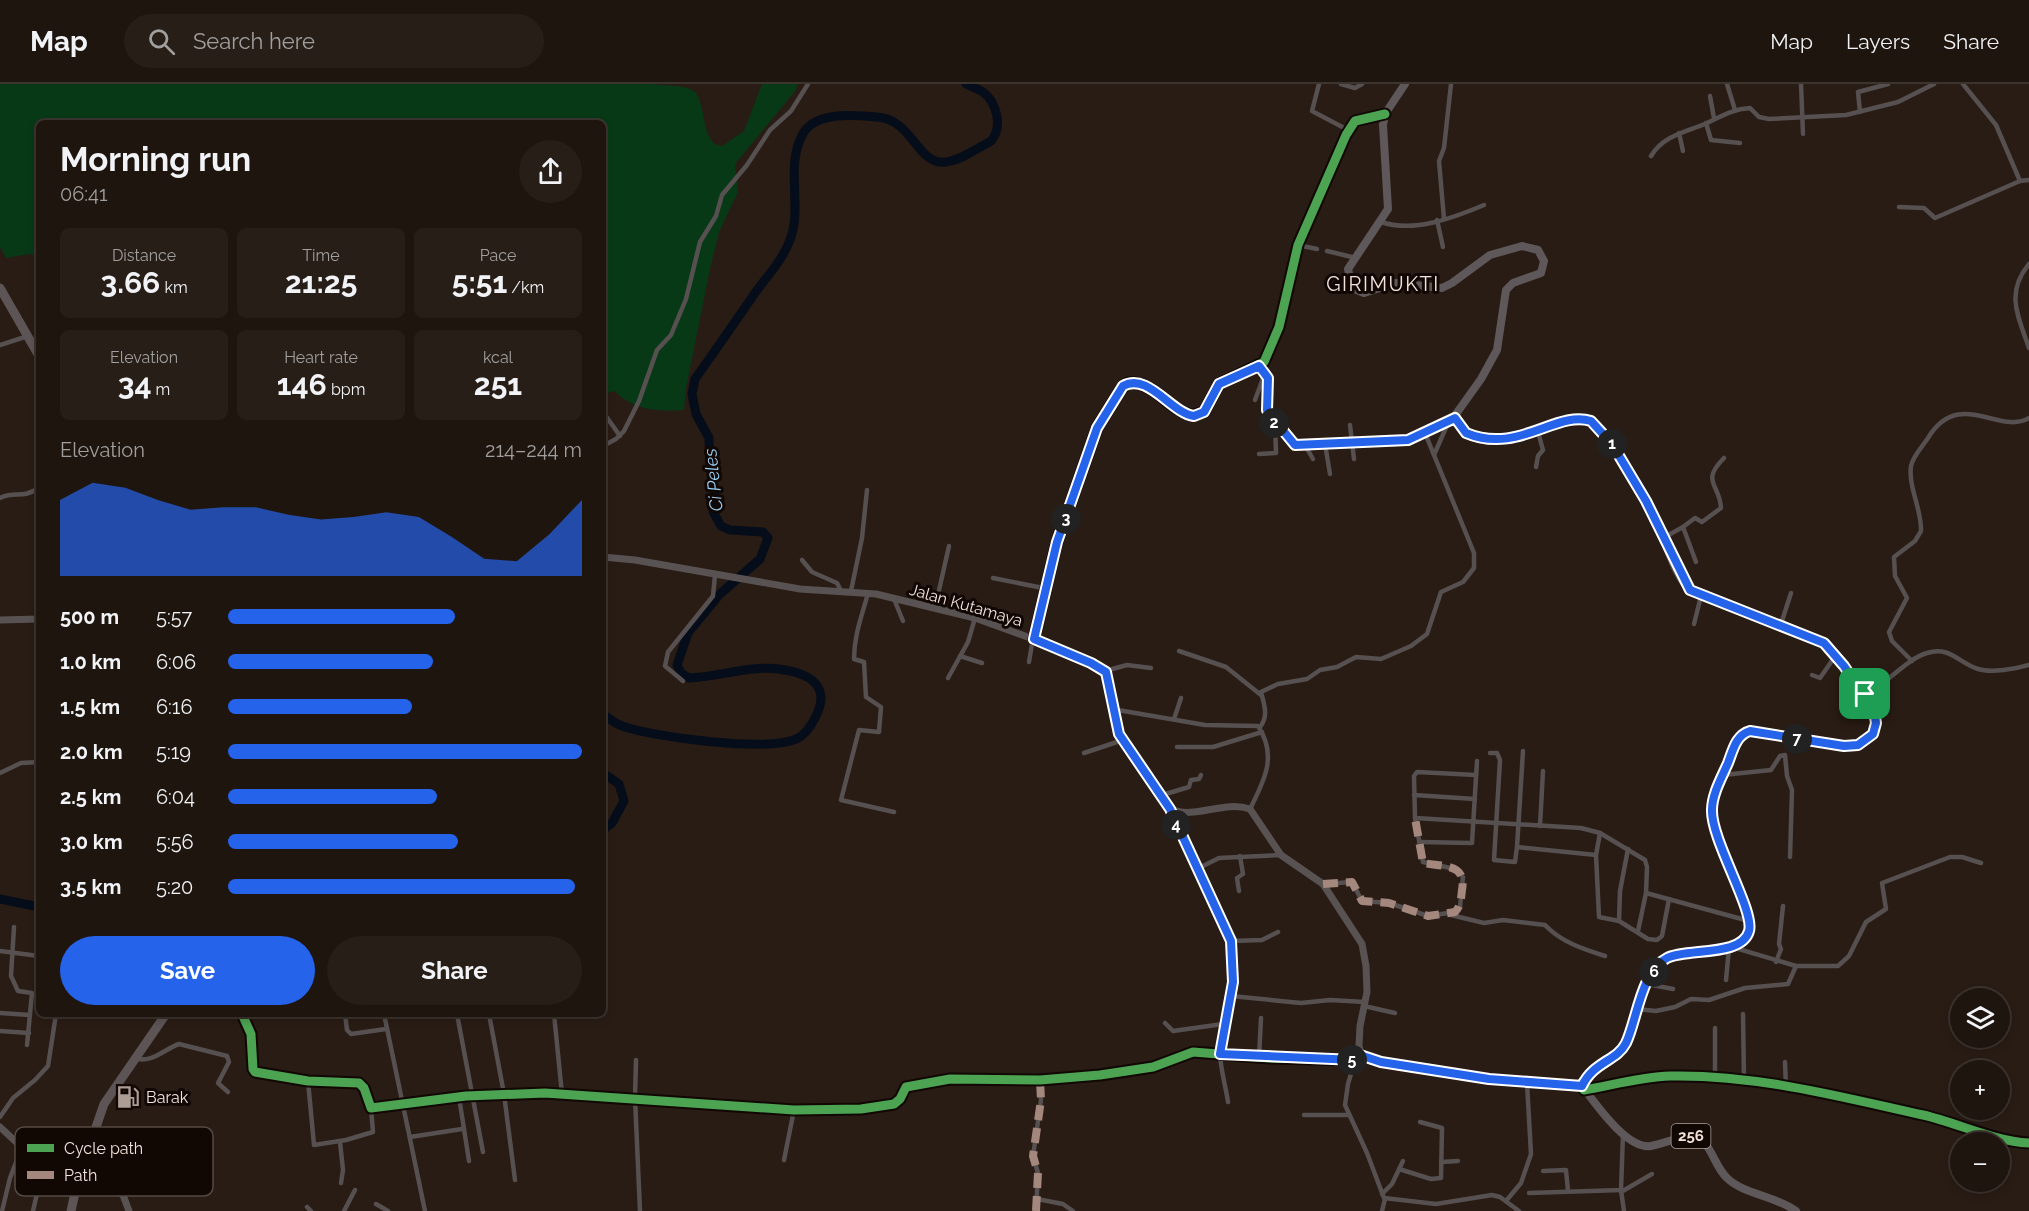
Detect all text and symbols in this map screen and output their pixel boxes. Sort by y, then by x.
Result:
search box [124,14,544,68]
text: Map [30,25,88,58]
icon: search [145,25,178,58]
text: Search here [193,28,315,54]
text: Map [1770,29,1813,54]
text: Layers [1846,29,1910,54]
text: Share [1943,29,1999,54]
text: Morning run [60,140,251,179]
button: share [519,140,582,203]
text: 06:41 [60,182,108,206]
text: Distance [112,246,176,265]
text: Time [302,246,340,265]
text: Pace [480,246,516,265]
text: 3.66 [100,265,160,300]
text: 21:25 [285,265,357,300]
text: 5:51 [452,265,507,300]
district label: GIRIMUKTI [1326,272,1440,296]
text: km [160,278,188,297]
text: /km [507,278,544,297]
text: Elevation [110,348,178,367]
text: Heart rate [284,348,358,367]
text: kcal [483,348,513,367]
text: 34 [118,367,152,402]
text: 146 [277,367,327,402]
text: 251 [474,367,522,402]
text: m [152,380,170,399]
text: bpm [327,380,365,399]
pin: 2 [1259,408,1289,438]
text: 2 [1269,413,1279,432]
pin: 1 [1597,429,1627,459]
text: 1 [1608,434,1616,453]
text: Elevation [60,438,145,462]
text: 214–244 m [485,438,582,462]
water label: Ci Peles [699,447,727,513]
pin: 3 [1051,504,1081,534]
text: 3 [1062,509,1070,528]
street label: Jalan Kutamaya [907,580,1025,630]
text: 500 m [60,605,119,629]
text: 5:57 [156,605,192,629]
text: 1.0 km [60,650,121,674]
text: 6:06 [156,650,196,674]
pin [1839,668,1890,719]
icon: arrive [1848,677,1881,710]
text: 1.5 km [60,695,120,719]
text: 6:16 [156,695,192,719]
pin: 7 [1782,724,1812,754]
text: 7 [1793,729,1801,748]
text: 2.0 km [60,740,123,764]
text: 5:19 [156,740,191,764]
text: 2.5 km [60,785,121,809]
text: 6:04 [156,785,195,809]
pin: 4 [1161,810,1191,840]
text: 4 [1171,815,1181,834]
text: 3.0 km [60,830,123,854]
text: 5:56 [156,830,194,854]
text: 3.5 km [60,875,121,899]
text: 5:20 [156,875,193,899]
button: Save [60,936,315,1005]
button: Share [327,936,582,1005]
pin: 6 [1639,957,1669,987]
text: 6 [1649,962,1659,981]
map controls [1950,988,2010,1192]
button: layers [1950,988,2010,1048]
pin: 5 [1337,1045,1367,1075]
text: 5 [1348,1050,1356,1069]
button: + [1950,1060,2010,1120]
fuel station icon: Barak [115,1084,141,1110]
place label: Barak [146,1088,189,1107]
road number: 256 [1672,1124,1710,1148]
legend [15,1127,213,1196]
button: − [1950,1132,2010,1192]
text: Cycle path [64,1139,143,1158]
text: Path [64,1166,97,1185]

